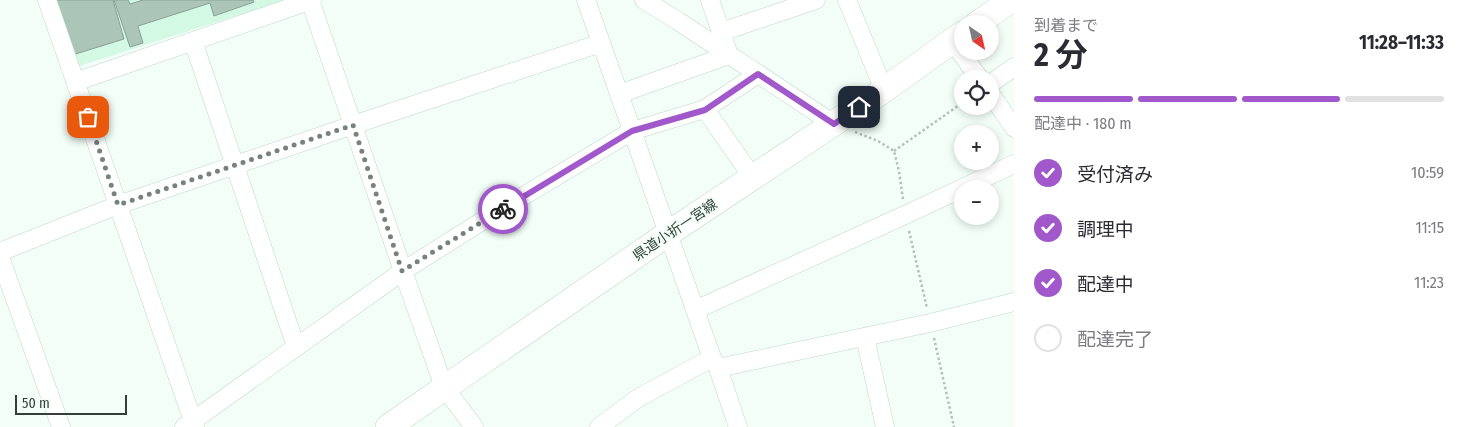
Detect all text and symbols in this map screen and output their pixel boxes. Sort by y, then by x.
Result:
north arrow [954,15,999,60]
map controls [954,15,999,225]
text: 到着まで [1034,16,1098,35]
text: 11:28–11:33 [1359,31,1444,54]
text: 2 分 [1034,36,1087,74]
button: locate [954,70,999,115]
pin [838,86,880,128]
icon: home [845,93,873,121]
pin [67,96,109,138]
icon: bag [74,103,102,131]
text: 配達中 · 180 m [1034,114,1132,133]
button: + [954,125,999,170]
icon: check [1034,159,1062,187]
text: 受付済み [1077,163,1153,186]
text: 10:59 [1411,163,1444,182]
button: − [954,180,999,225]
courier [478,184,528,234]
icon: bike [489,195,517,223]
street label: 県道小折一宮線 [630,196,720,264]
icon: check [1034,214,1062,242]
text: 調理中 [1077,218,1134,241]
text: 11:15 [1415,218,1444,237]
icon: check [1034,269,1062,297]
text: 配達中 [1077,273,1134,296]
text: 11:23 [1414,273,1444,292]
text: 配達完了 [1077,328,1153,351]
scale bar [15,392,128,415]
text: 50 m [22,395,50,412]

